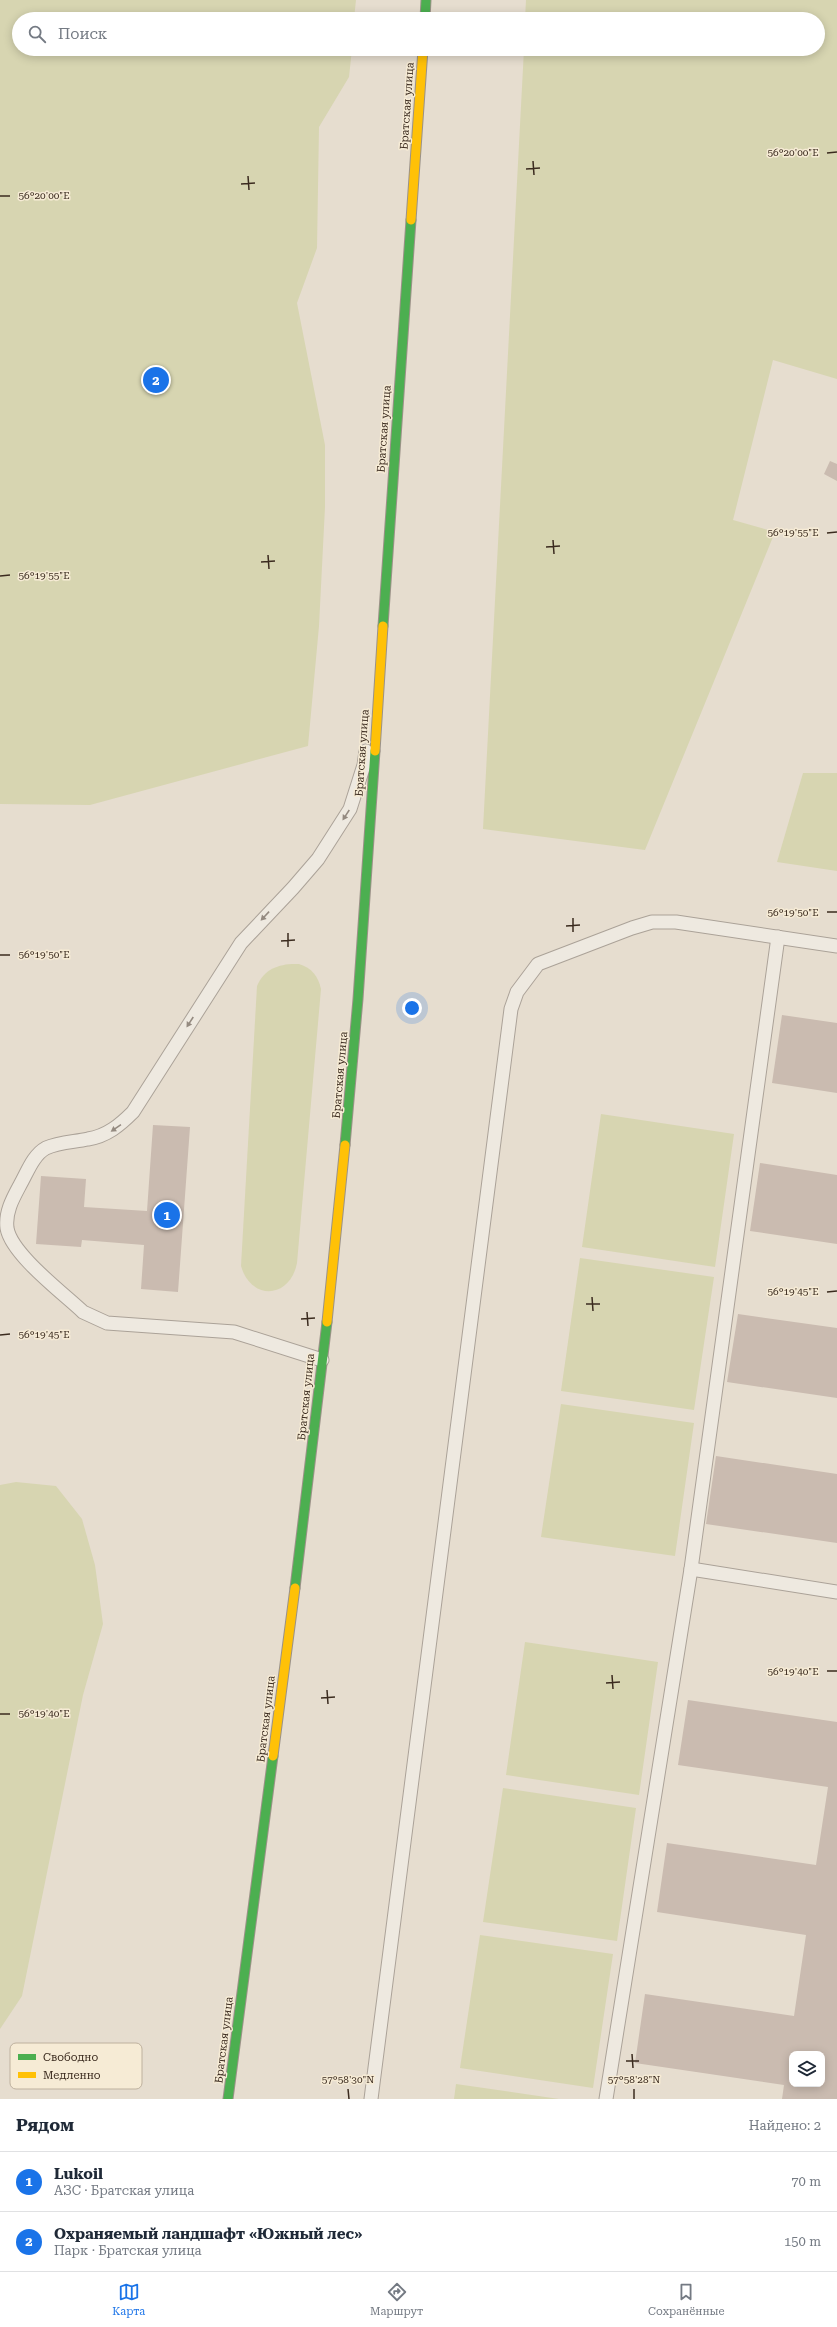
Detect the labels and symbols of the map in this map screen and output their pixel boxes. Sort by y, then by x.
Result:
street label: Братская улица [397,62,417,150]
text: 56°20'00"E [767,147,819,158]
text: 56°20'00"E [18,190,70,201]
pin: 2 [143,365,169,395]
street label: Братская улица [374,385,394,473]
text: 56°19'55"E [767,527,819,538]
text: 56°19'55"E [18,570,70,581]
street label: Братская улица [352,709,372,797]
one-way arrow [342,809,349,821]
text: 56°19'50"E [767,907,819,918]
one-way arrow [260,911,270,921]
text: 56°19'50"E [18,949,70,960]
your location [402,998,422,1018]
one-way arrow [186,1017,194,1027]
street label: Братская улица [330,1031,350,1119]
one-way arrow [111,1124,121,1132]
pin: 1 [154,1200,180,1230]
text: 56°19'45"E [767,1286,819,1297]
text: 56°19'45"E [18,1329,70,1340]
street label: Братская улица [295,1353,317,1441]
text: 56°19'40"E [767,1666,819,1677]
street label: Братская улица [254,1675,278,1763]
text: 56°19'40"E [18,1708,70,1719]
street label: Братская улица [212,1996,236,2084]
legend [10,2043,142,2089]
text: Свободно [43,2051,99,2064]
text: Медленно [43,2069,101,2082]
text: 57°58'30"N [322,2074,374,2085]
text: 57°58'28"N [608,2074,660,2085]

